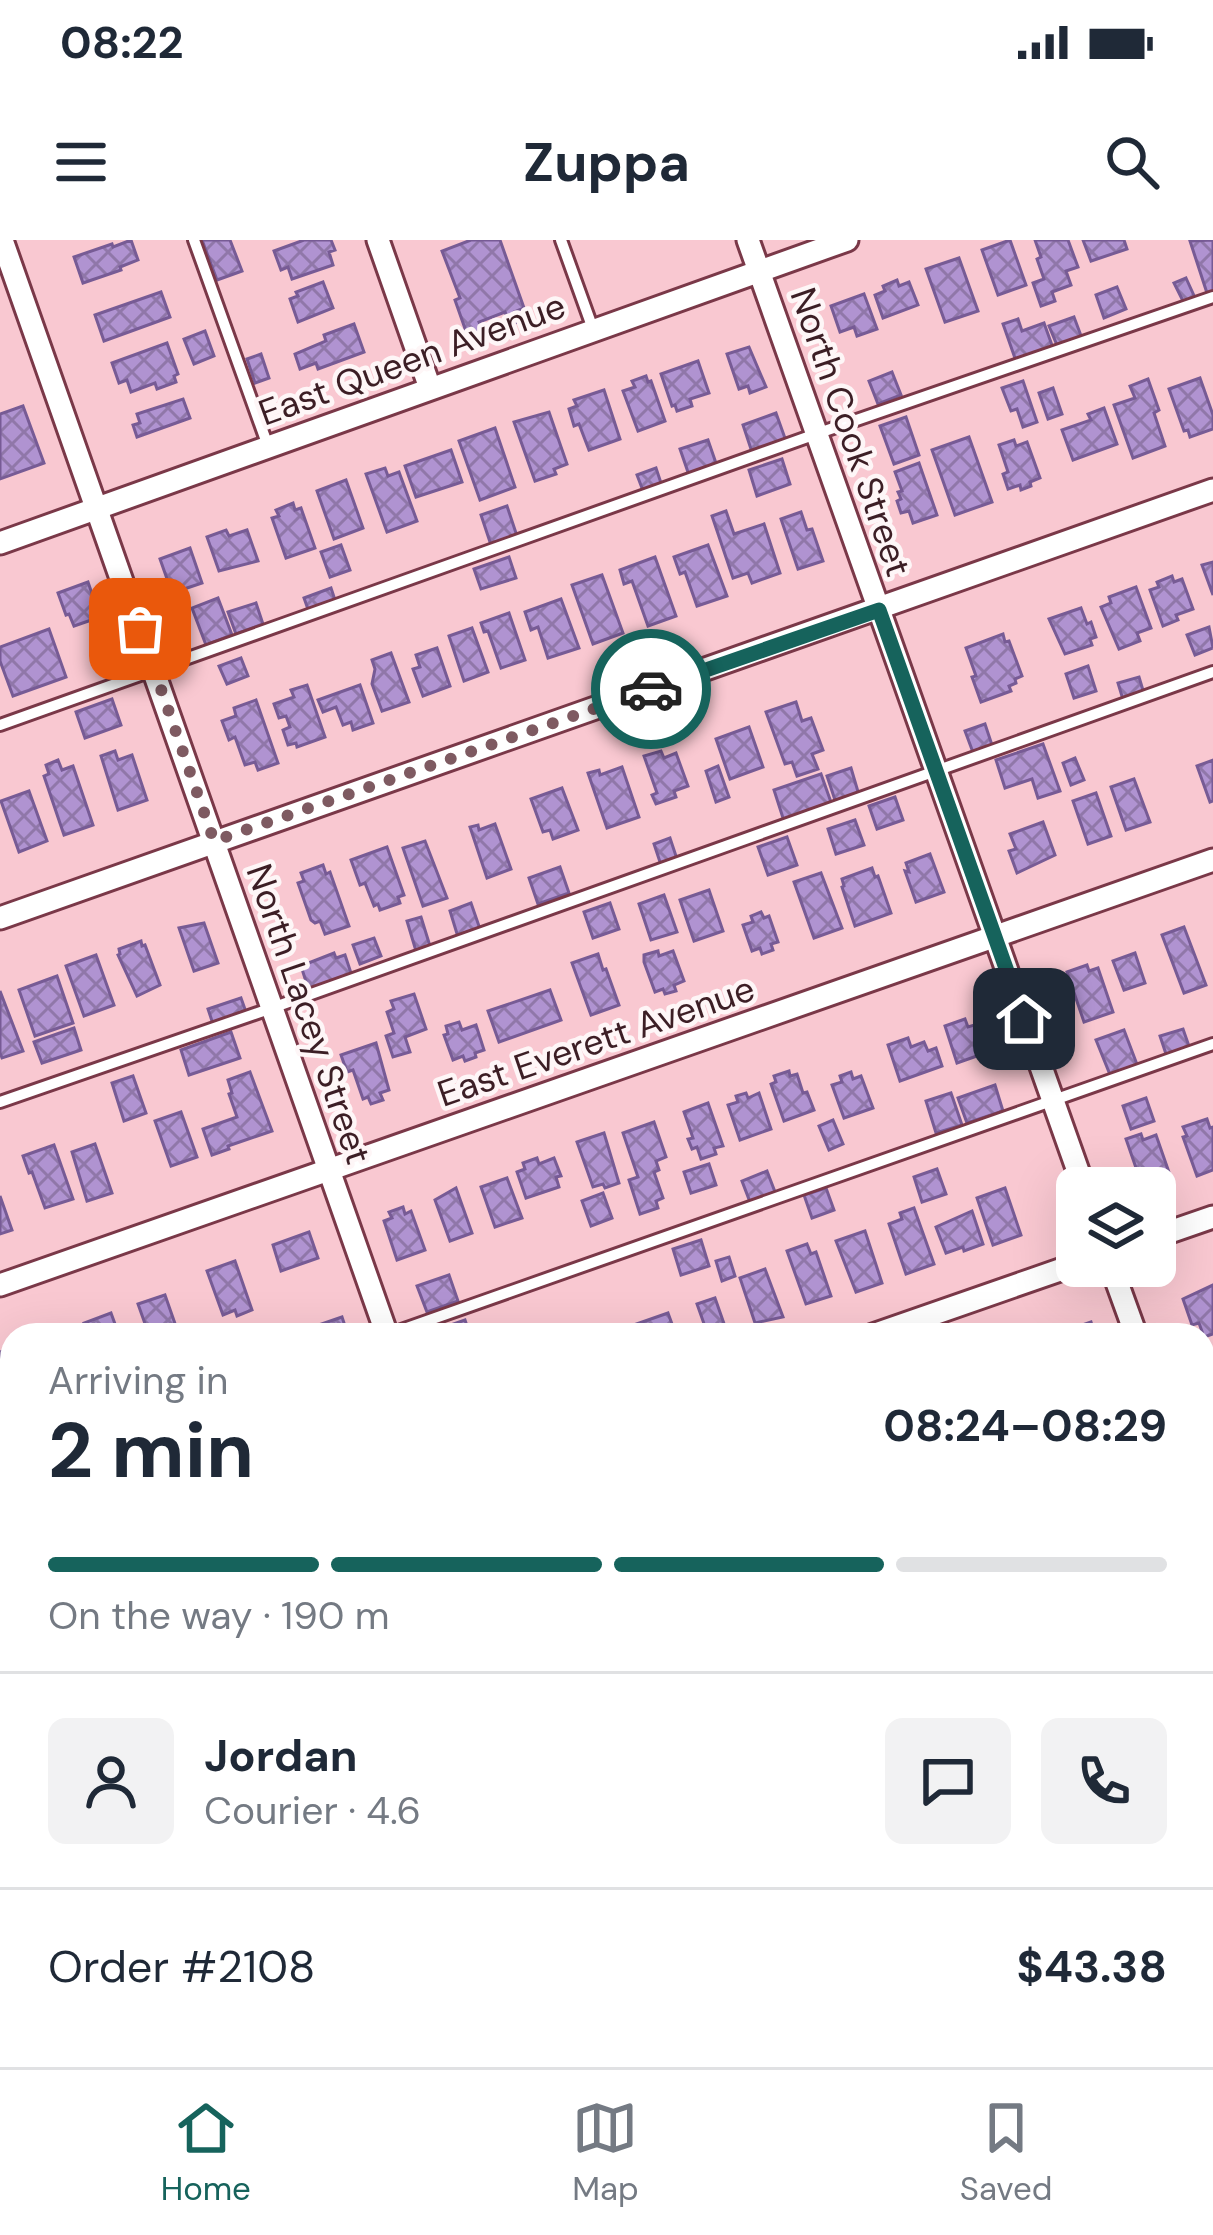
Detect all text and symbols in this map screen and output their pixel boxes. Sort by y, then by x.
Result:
text: 08:22 [60,13,184,72]
text: Zuppa [523,127,690,198]
icon: menu [48,129,114,195]
icon: search [1099,129,1165,195]
street label: North Cook Street [780,281,922,583]
street label: East Queen Avenue [252,282,572,436]
pin [89,578,191,680]
icon: bag [107,596,173,662]
courier [591,629,711,749]
icon: car [618,656,684,722]
street label: North Lacey Street [236,858,382,1170]
street label: East Everett Avenue [431,965,761,1117]
pin [973,968,1075,1070]
icon: home [991,986,1057,1052]
map controls [1056,1167,1176,1287]
button: layers [1056,1167,1176,1287]
text: Arriving in [48,1355,228,1406]
text: 08:24–08:29 [883,1396,1167,1455]
text: 2 min [48,1400,254,1501]
text: On the way · 190 m [48,1590,389,1641]
button: person [48,1718,174,1844]
button: chat [885,1718,1011,1844]
button: phone [1041,1718,1167,1844]
text: Jordan [204,1726,357,1785]
text: Courier · 4.6 [204,1785,421,1836]
text: Order #2108 [48,1937,315,1996]
text: $43.38 [1016,1937,1167,1996]
tab: Home [161,2095,251,2210]
tab: Map [572,2095,639,2210]
tab: Saved [960,2095,1052,2210]

